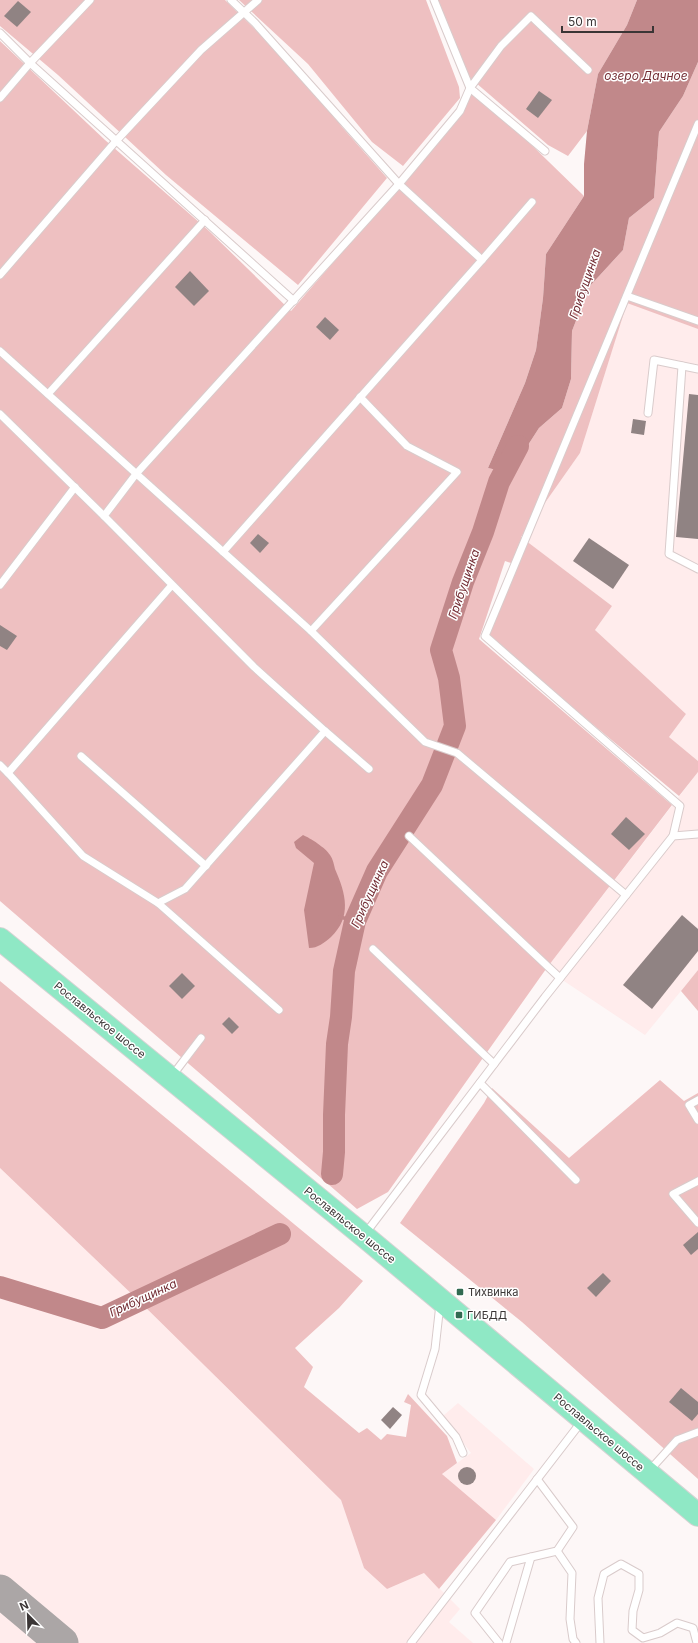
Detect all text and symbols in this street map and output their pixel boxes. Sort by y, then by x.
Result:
scale bar [562,8,653,34]
text: 50 m [568,14,597,29]
water label: озеро Дачное [604,68,688,83]
water label: Грибущинка [566,247,603,321]
water label: Грибущинка [445,547,482,621]
water label: Грибущинка [347,858,392,930]
street label: Рославльское шоссе [51,979,149,1061]
street label: Рославльское шоссе [301,1184,399,1266]
water label: Грибущинка [107,1275,179,1320]
place label: Тихвинка [468,1285,518,1299]
marker: Тихвинка [455,1287,465,1297]
place label: ГИБДД [467,1308,507,1322]
marker: ГИБДД [454,1310,464,1320]
street label: Рославльское шоссе [551,1390,647,1474]
north arrow [8,1595,48,1635]
text: N [17,1598,31,1614]

